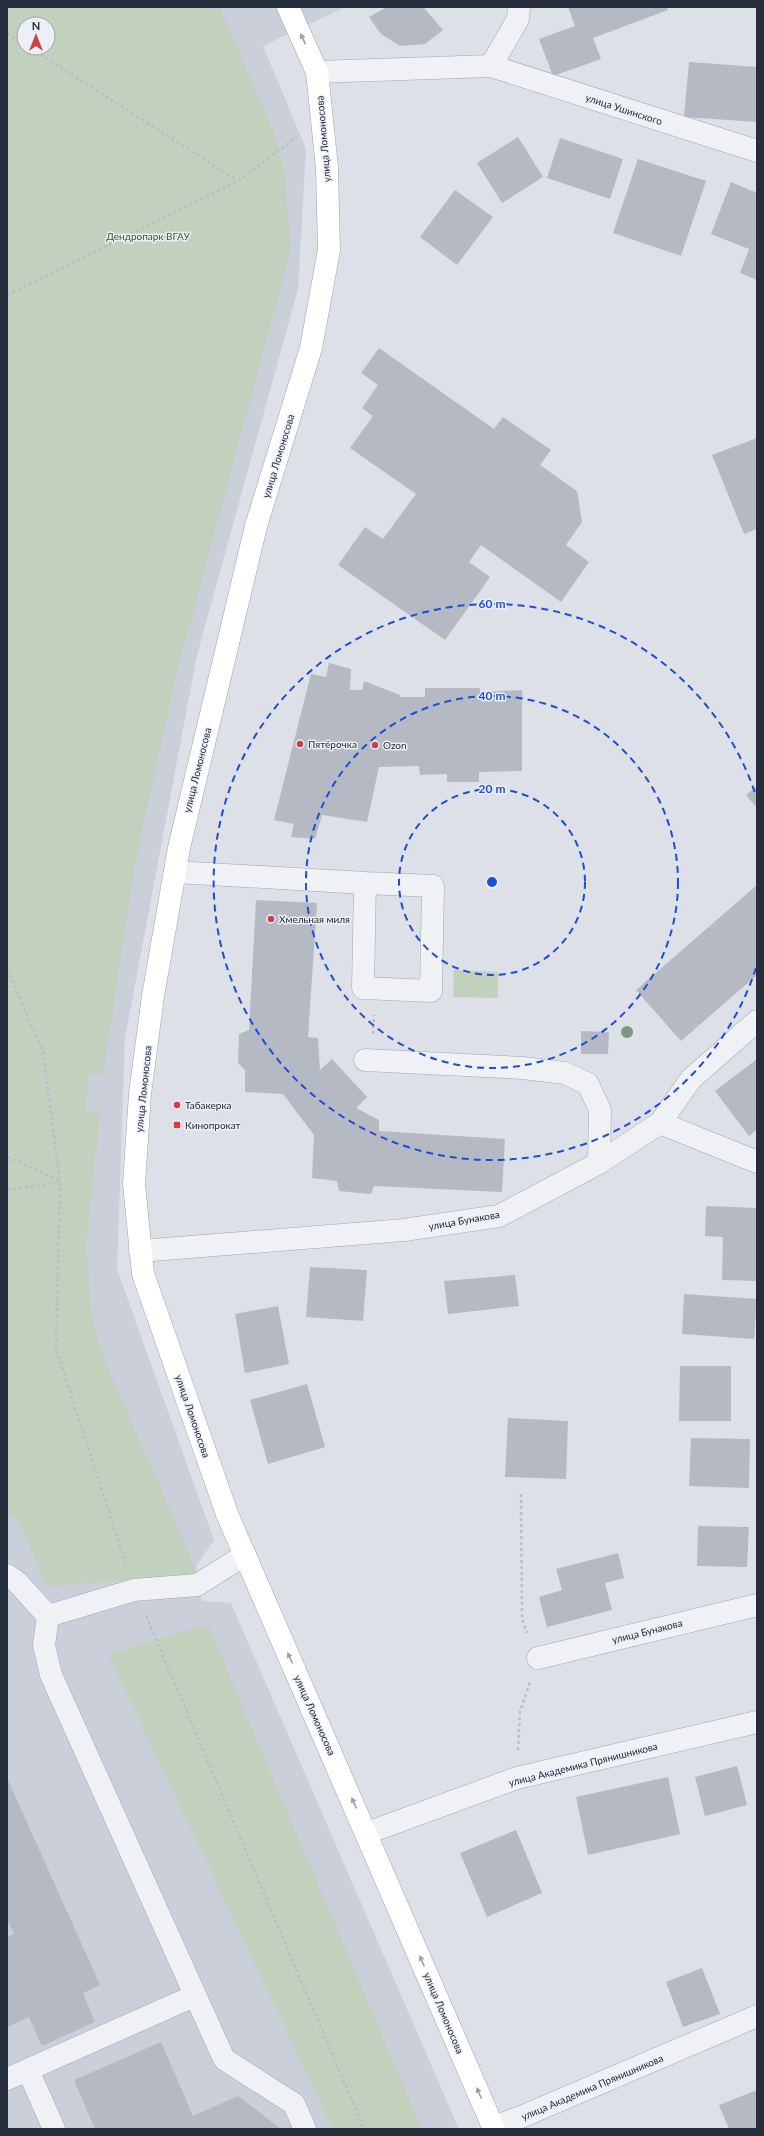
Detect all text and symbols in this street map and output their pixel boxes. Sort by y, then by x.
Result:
north arrow [16,16,56,56]
text: N [32,19,40,32]
one-way arrow [299,33,305,45]
street label: улица Ушинского [584,91,664,127]
street label: улица Ломоносова [313,95,333,183]
park label: Дендропарк ВГАУ [106,230,190,242]
street label: улица Ломоносова [260,413,296,499]
text: 60 m [479,596,505,611]
text: 40 m [479,688,505,703]
street label: улица Ломоносова [181,726,213,814]
place label: Пятёрочка [308,738,357,750]
marker: Пятёрочка [295,739,305,749]
place label: Ozon [383,739,407,751]
marker: Ozon [370,740,380,750]
text: 20 m [479,781,505,796]
centre of rings [485,875,499,889]
place label: Хмельная миля [279,913,350,925]
marker: Хмельная миля [266,914,276,924]
street label: улица Ломоносова [132,1045,154,1133]
place label: Табакерка [185,1099,232,1111]
marker: Табакерка [172,1100,182,1110]
place label: Кинопрокат [185,1119,241,1131]
marker: Кинопрокат [172,1120,182,1130]
street label: улица Бунакова [427,1208,501,1232]
street label: улица Ломоносова [173,1373,213,1459]
street label: улица Бунакова [611,1616,683,1646]
one-way arrow [287,1653,293,1664]
street label: улица Ломоносова [292,1673,338,1757]
street label: улица Академика Прянишникова [507,1740,659,1788]
one-way arrow [351,1797,357,1809]
one-way arrow [419,1955,425,1966]
street label: улица Ломоносова [421,1971,467,2055]
street label: улица Академика Прянишникова [519,2052,665,2122]
one-way arrow [476,2088,482,2099]

